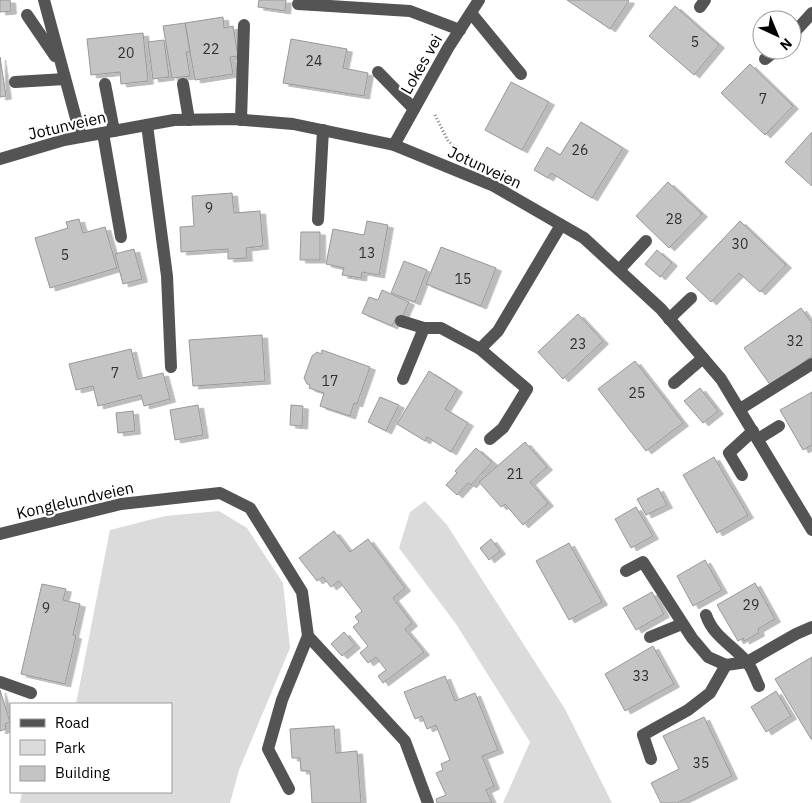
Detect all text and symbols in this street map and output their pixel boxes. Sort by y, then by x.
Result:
north arrow [752,10,802,60]
street label: Lokes vei [396,30,446,98]
house number: 5 [691,33,699,51]
text: N [776,34,796,54]
house number: 22 [203,40,219,58]
house number: 20 [118,44,134,62]
house number: 24 [306,52,322,70]
house number: 7 [759,90,767,108]
street label: Jotunveien [26,106,108,144]
street label: Jotunveien [445,141,525,193]
house number: 26 [572,141,588,159]
house number: 9 [205,199,213,217]
house number: 28 [666,210,682,228]
house number: 30 [732,235,748,253]
house number: 13 [359,244,375,262]
house number: 5 [61,246,69,264]
house number: 15 [455,270,471,288]
house number: 32 [787,332,803,350]
house number: 23 [570,335,586,353]
house number: 7 [111,364,119,382]
house number: 17 [322,372,338,390]
house number: 25 [629,384,645,402]
house number: 21 [507,465,523,483]
street label: Konglelundveien [14,477,136,523]
house number: 29 [743,596,759,614]
house number: 9 [42,599,50,617]
house number: 33 [633,667,649,685]
legend [10,703,172,793]
text: Road [55,713,90,732]
text: Park [55,738,85,757]
house number: 35 [693,754,709,772]
text: Building [55,763,110,782]

